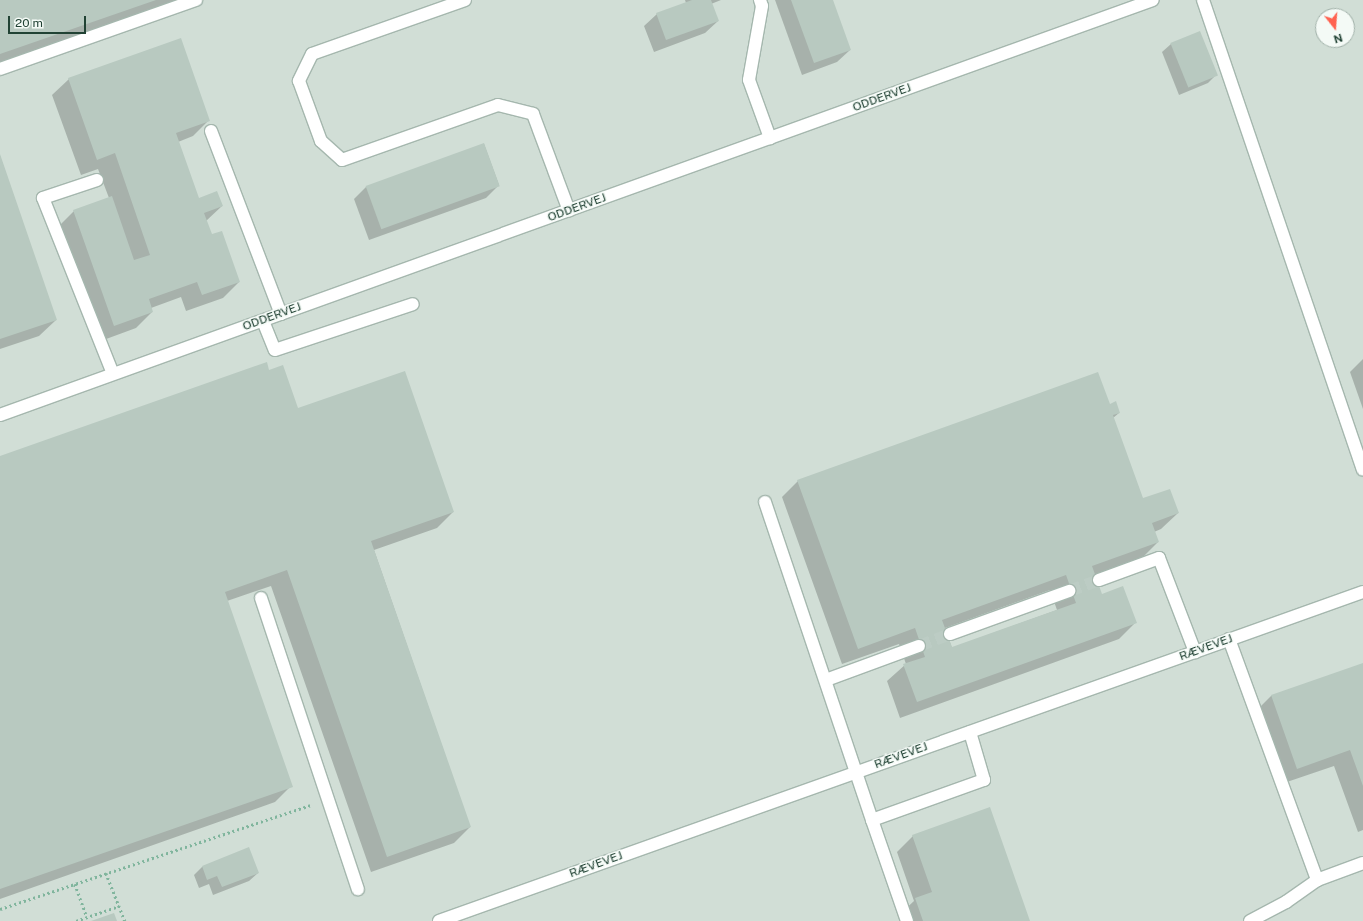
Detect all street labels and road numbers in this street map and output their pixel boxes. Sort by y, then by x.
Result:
street label: ODDERVEJ [851,81,913,115]
street label: ODDERVEJ [546,191,608,225]
street label: ODDERVEJ [241,300,303,334]
street label: RÆVEVEJ [1177,632,1235,664]
street label: RÆVEVEJ [872,740,930,772]
street label: RÆVEVEJ [567,849,625,881]

